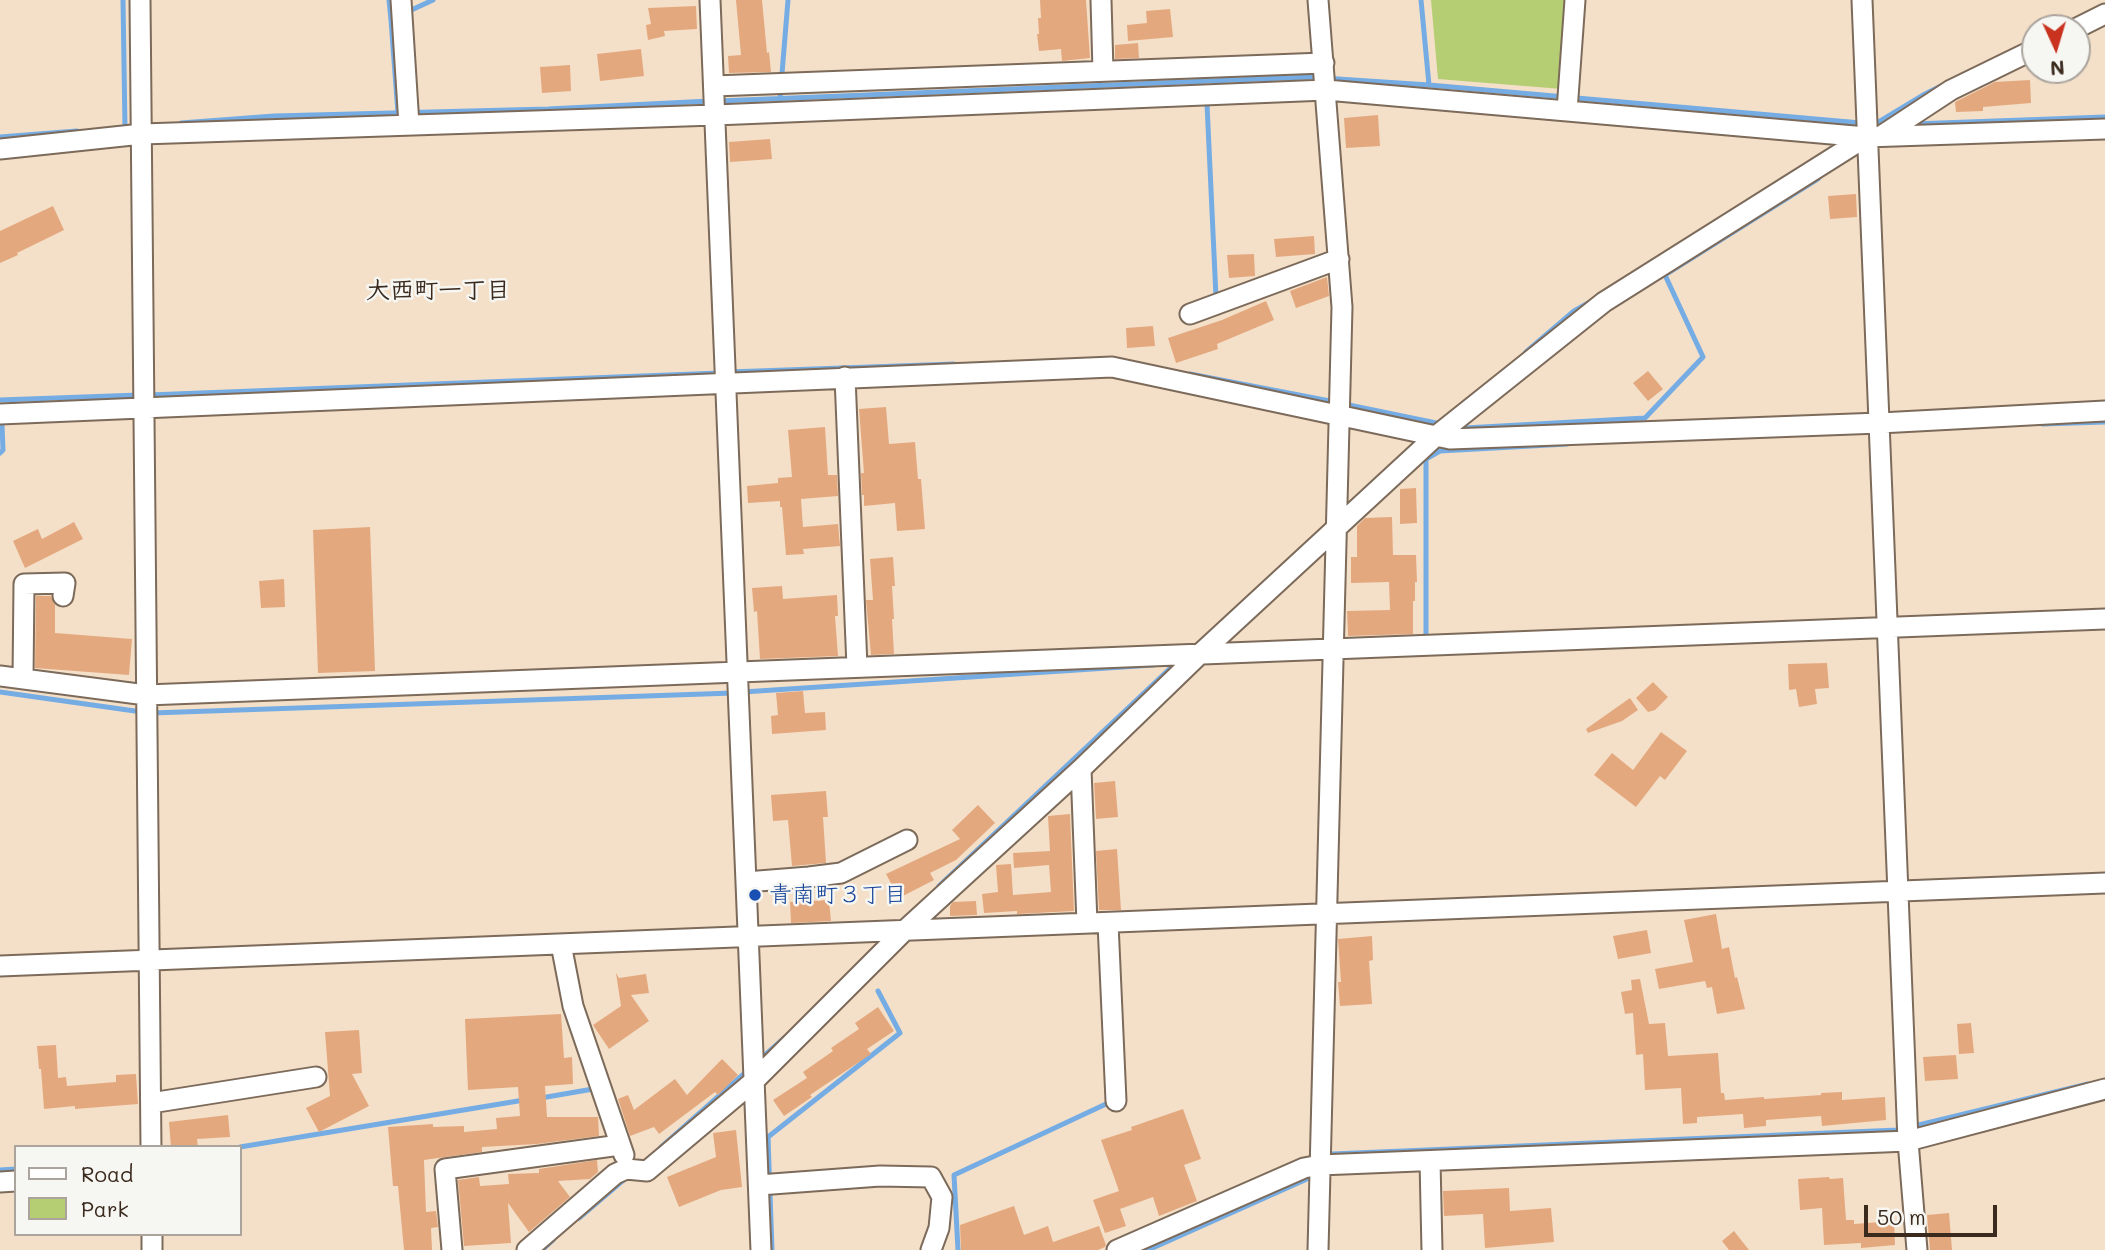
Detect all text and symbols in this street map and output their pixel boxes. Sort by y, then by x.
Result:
north arrow [2021,14,2091,84]
text: N [2049,55,2065,81]
district label: 大西町一丁目 [366,277,510,305]
place label: 青南町３丁目 [769,881,907,909]
marker: 青南町３丁目 [747,887,763,903]
legend [14,1145,242,1236]
text: Road [81,1160,133,1187]
scale bar [1867,1190,2000,1234]
text: Park [81,1195,129,1222]
text: 50 m [1877,1203,1926,1230]

